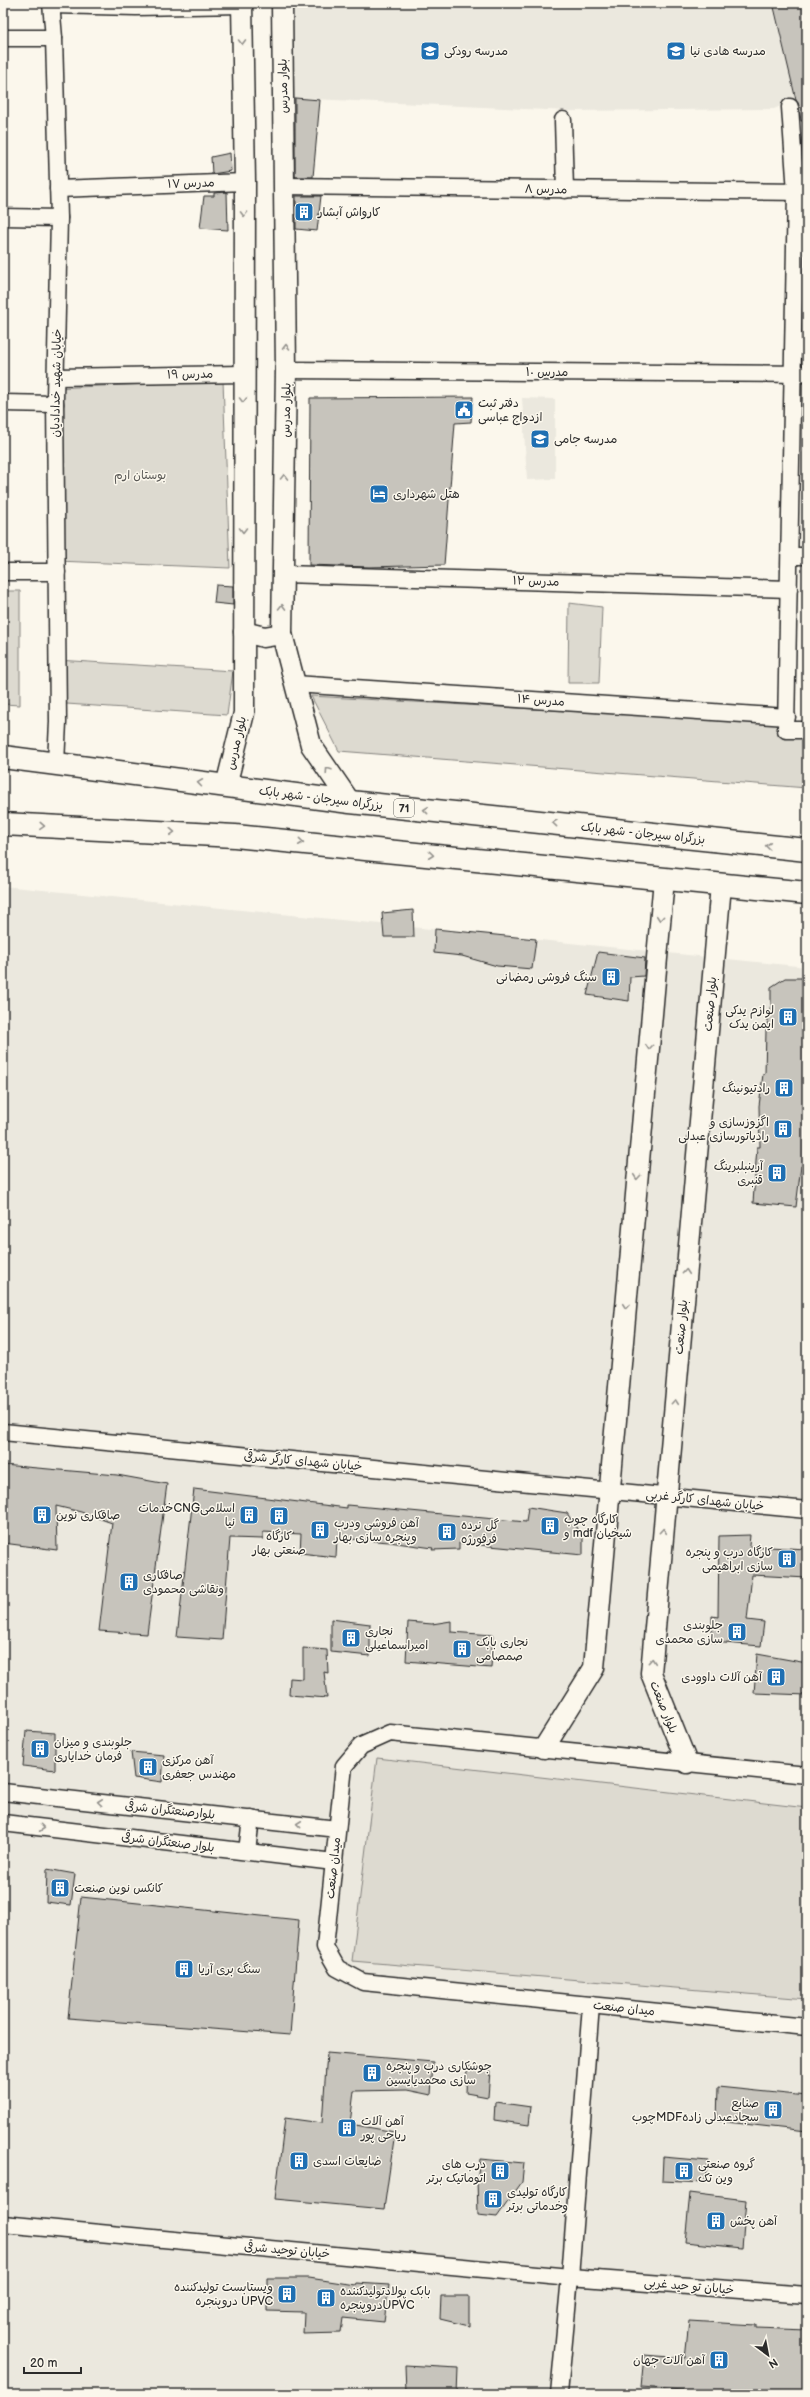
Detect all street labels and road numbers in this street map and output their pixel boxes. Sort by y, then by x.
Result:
street label: بلوار مدرس [276,59,291,113]
street label: مدرس ۱۷ [167,175,215,192]
street label: مدرس ۸ [524,182,568,197]
street label: خیابان شهید خدادادیان [48,329,65,437]
street label: مدرس ۱۰ [526,365,568,380]
street label: مدرس ۱۹ [167,367,213,382]
street label: بلوار مدرس [279,383,294,437]
street label: مدرس ۱۲ [512,573,560,590]
street label: مدرس ۱۴ [517,691,565,710]
street label: بلوار مدرس [223,715,250,771]
street label: بزرگراه سیرجان - شهر بابک [258,783,384,814]
road number: 71 [394,799,414,817]
street label: بزرگراه سیرجان - شهر بابک [580,820,706,847]
street label: بلوار صنعت [701,976,720,1032]
street label: بلوار صنعت [672,1299,691,1355]
street label: خیابان شهدای کارگر شرقی [243,1449,363,1474]
street label: خیابان شهدای کارگر غربی [645,1487,765,1514]
street label: بلوار صنعت [646,1679,681,1736]
street label: بلوارصنعتگران شرقی [124,1798,216,1823]
street label: بلوار صنعتگران شرقی [121,1829,215,1856]
street label: میدان صنعت [323,1836,344,1900]
street label: میدان صنعت [592,1998,656,2019]
street label: خیابان توحید شرقی [243,2239,331,2262]
street label: خیابان تو حید غربی [643,2275,735,2298]

